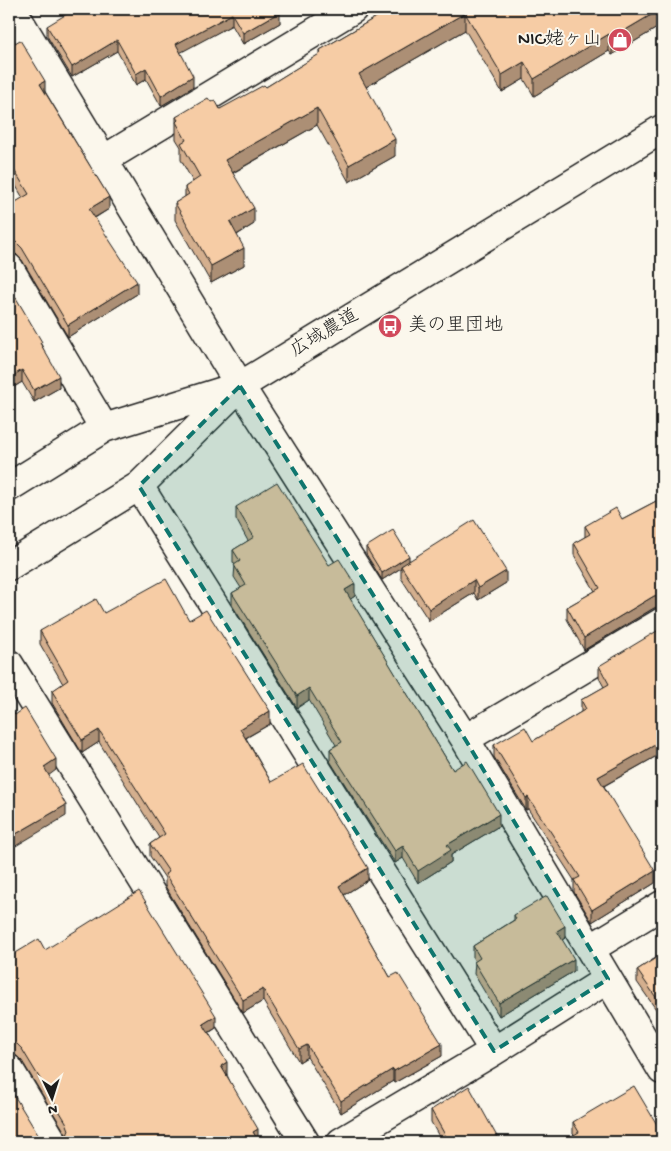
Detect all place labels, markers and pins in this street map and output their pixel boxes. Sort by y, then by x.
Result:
shop icon: NIC姥ヶ山 [607,27,633,53]
place label: NIC姥ヶ山 [518,29,602,52]
bus stop icon: 美の里団地 [377,313,403,339]
place label: 美の里団地 [408,314,503,338]

